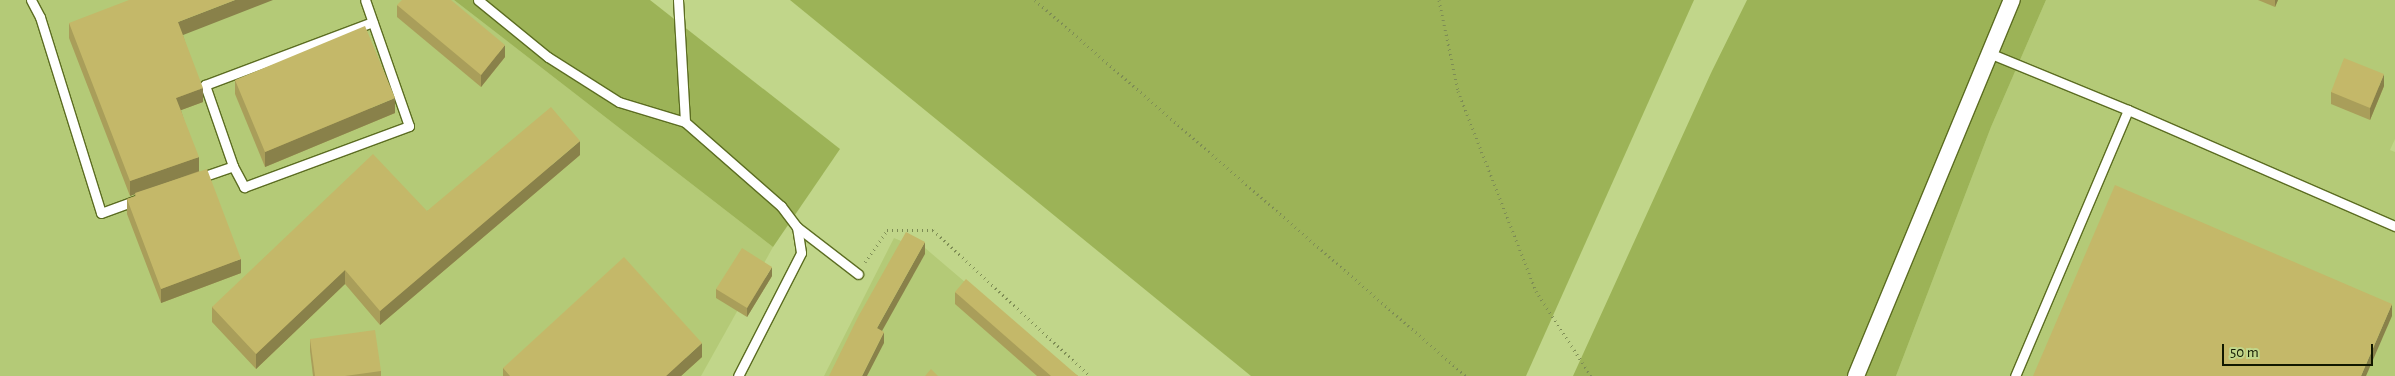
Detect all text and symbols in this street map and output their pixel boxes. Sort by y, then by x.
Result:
scale bar [2225,334,2376,366]
text: 50 m [2230,345,2259,360]

